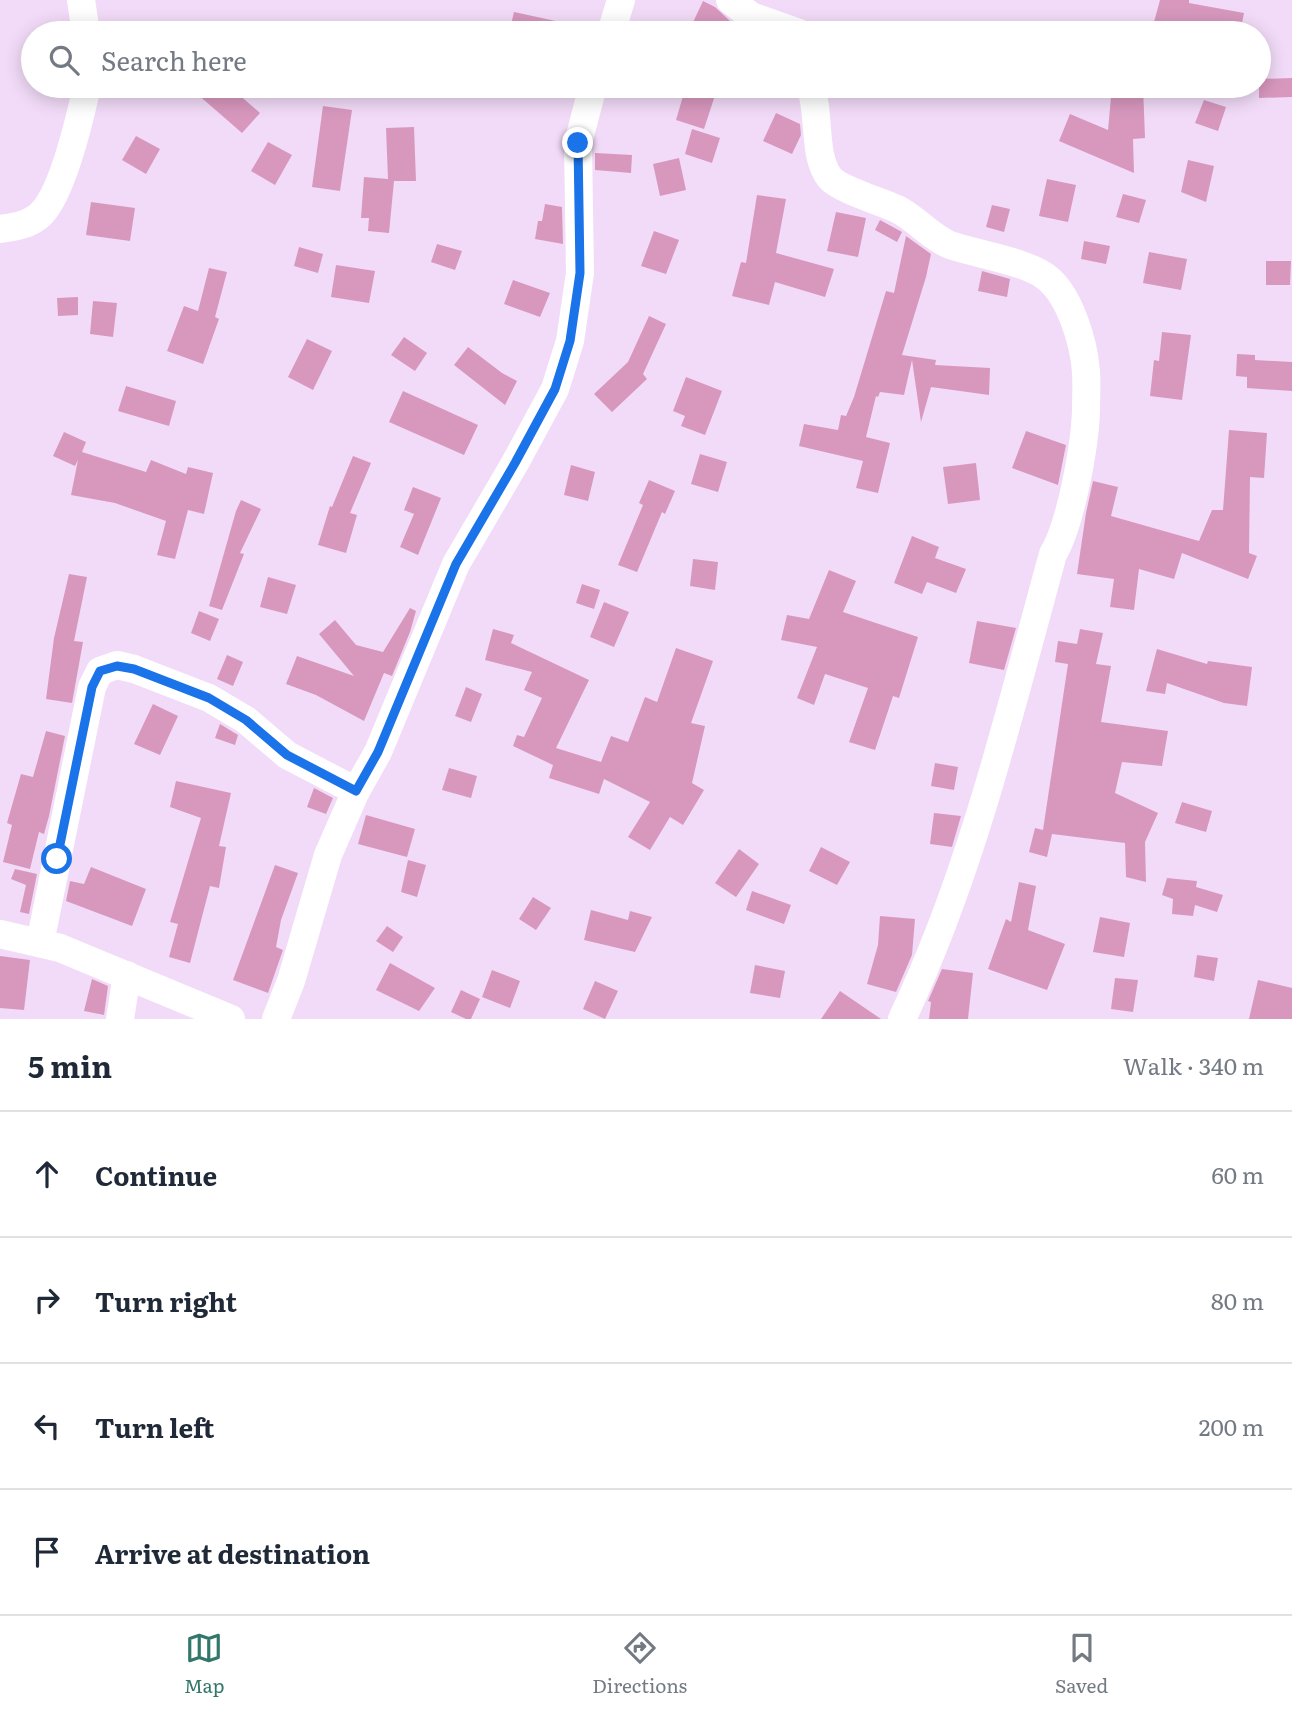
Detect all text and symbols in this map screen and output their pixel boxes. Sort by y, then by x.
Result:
search box [21,21,1271,98]
text: Search here [101,40,247,79]
icon: search [45,41,83,79]
route end [562,127,593,158]
route start [41,843,72,874]
text: 5 min [28,1043,112,1087]
text: Walk · 340 m [1123,1048,1264,1082]
icon: ahead [28,1155,66,1193]
text: Continue [95,1155,217,1194]
text: 60 m [1211,1157,1264,1191]
icon: right [28,1281,66,1319]
text: Turn right [95,1281,237,1320]
text: 80 m [1211,1283,1264,1317]
icon: left [28,1407,66,1445]
text: Turn left [95,1407,214,1446]
text: 200 m [1199,1409,1264,1443]
icon: arrive [28,1533,66,1571]
text: Arrive at destination [95,1533,370,1572]
tab: Map [184,1629,224,1699]
tab: Directions [592,1629,687,1699]
tab: Saved [1055,1629,1108,1699]

